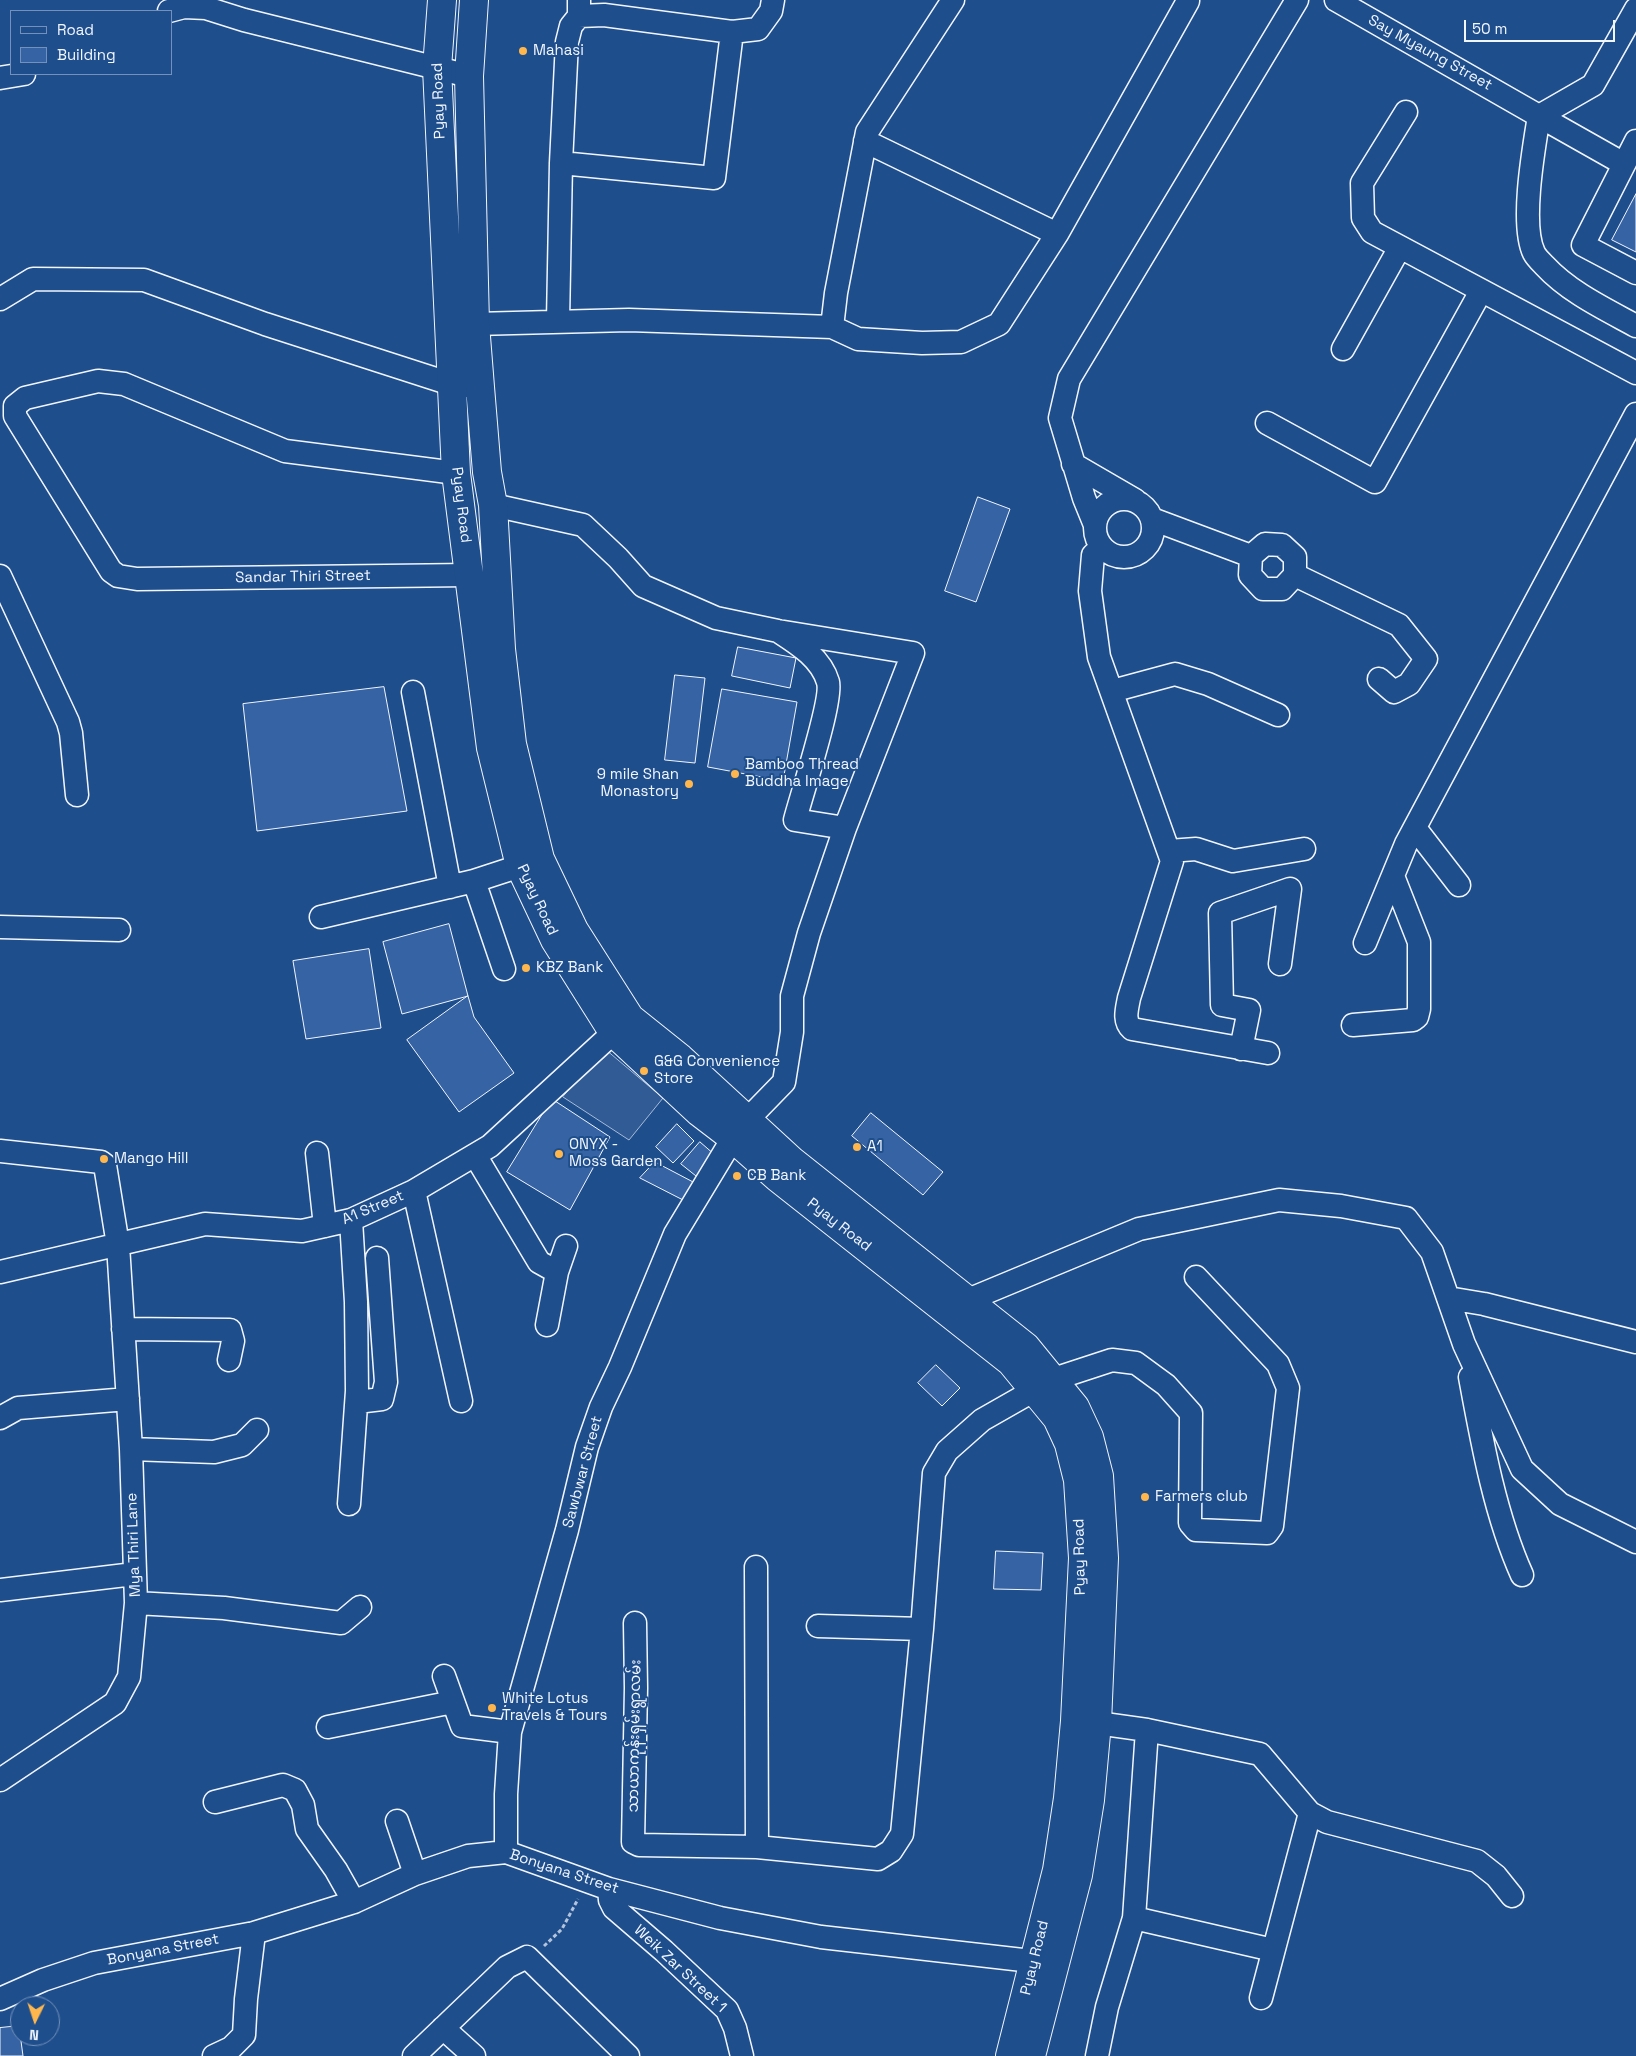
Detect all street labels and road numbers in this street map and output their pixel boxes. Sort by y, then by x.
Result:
street label: Say Myaung Street [1365,11,1495,95]
street label: Pyay Road [429,62,449,140]
street label: Pyay Road [447,466,475,544]
street label: Sandar Thiri Street [235,567,371,587]
street label: Pyay Road [513,862,561,938]
street label: A1 Street [339,1187,407,1229]
street label: Pyay Road [803,1194,875,1256]
street label: Sawbwar Street [559,1414,607,1530]
street label: Mya Thiri Lane [123,1493,145,1597]
street label: Pyay Road [1070,1519,1090,1595]
street label: သာယာကုန်းရှမ်းရွာလမ်း [625,1659,645,1813]
street label: Bonyana Street [507,1846,621,1898]
street label: Pyay Road [1017,1919,1053,1997]
street label: Weik Zar Street 1 [630,1921,730,2017]
street label: Bonyana Street [106,1930,220,1970]

